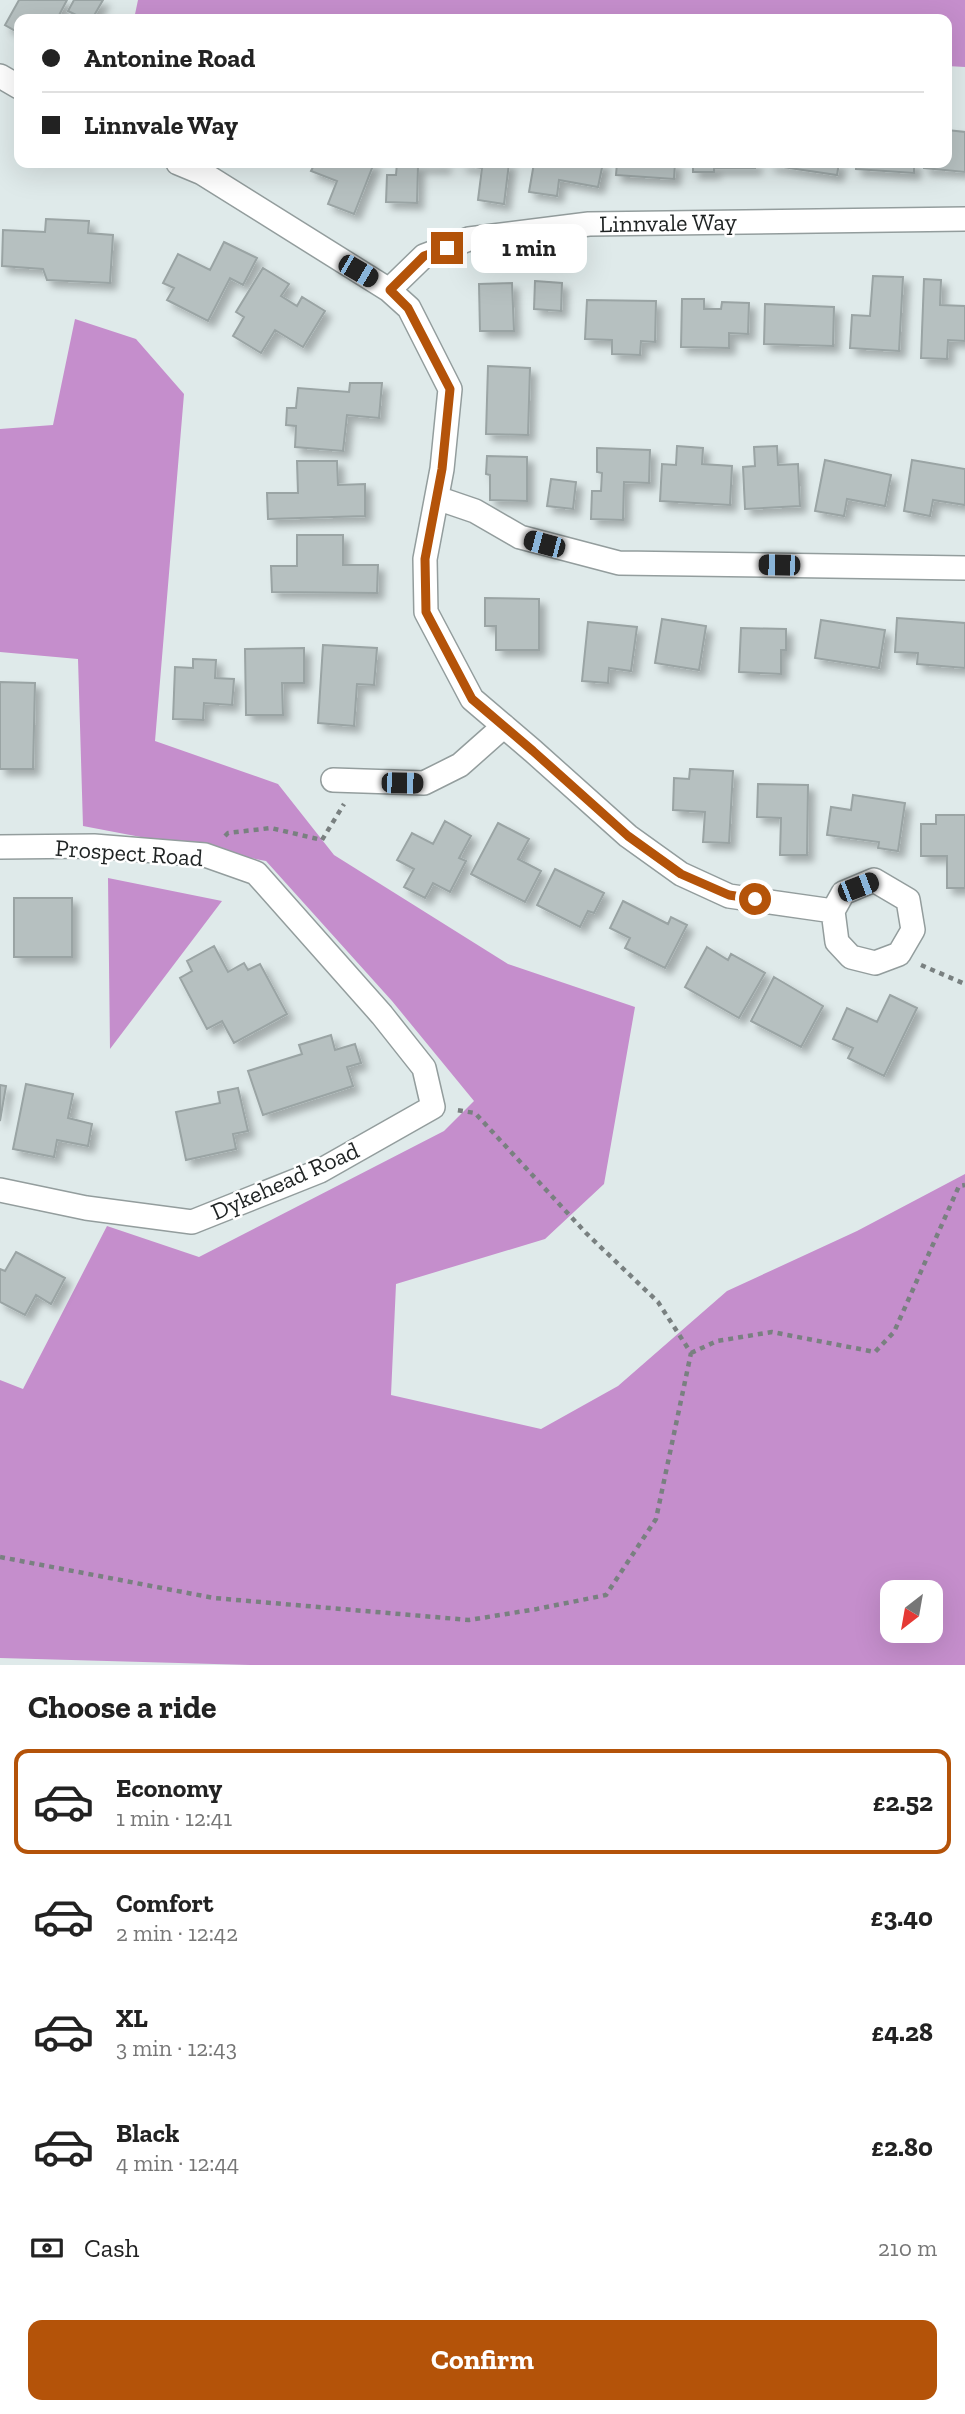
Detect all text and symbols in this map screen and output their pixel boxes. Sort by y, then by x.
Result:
text: Antonine Road [84,42,255,74]
text: Linnvale Way [84,109,238,141]
street label: Linnvale Way [599,207,738,238]
callout: 1 min [472,224,587,272]
route end [431,232,463,264]
text: 1 min [502,234,556,262]
car [335,251,382,291]
car [521,528,568,560]
car [758,554,801,576]
car [381,772,424,794]
street label: Prospect Road [54,833,204,872]
car [835,870,882,904]
route start [739,883,771,915]
street label: Dykehead Road [206,1135,363,1226]
north arrow [880,1580,943,1643]
map controls [880,1580,943,1643]
text: Choose a ride [28,1688,216,1726]
icon: car [32,1770,95,1833]
text: Economy [116,1772,222,1804]
text: £2.52 [873,1786,933,1818]
text: 1 min · 12:41 [116,1804,232,1832]
icon: car [32,1885,95,1948]
text: Comfort [116,1887,213,1919]
text: £3.40 [871,1901,933,1933]
text: 2 min · 12:42 [116,1919,238,1947]
icon: car [32,2000,95,2063]
text: XL [116,2002,148,2034]
text: £4.28 [871,2016,933,2048]
text: 3 min · 12:43 [116,2034,237,2062]
icon: car [32,2115,95,2178]
text: Black [116,2117,179,2149]
text: £2.80 [871,2131,933,2163]
text: 4 min · 12:44 [116,2149,239,2177]
icon: cash [28,2229,66,2267]
text: Cash [84,2232,139,2264]
text: 210 m [878,2234,937,2262]
button: Confirm [28,2320,937,2400]

